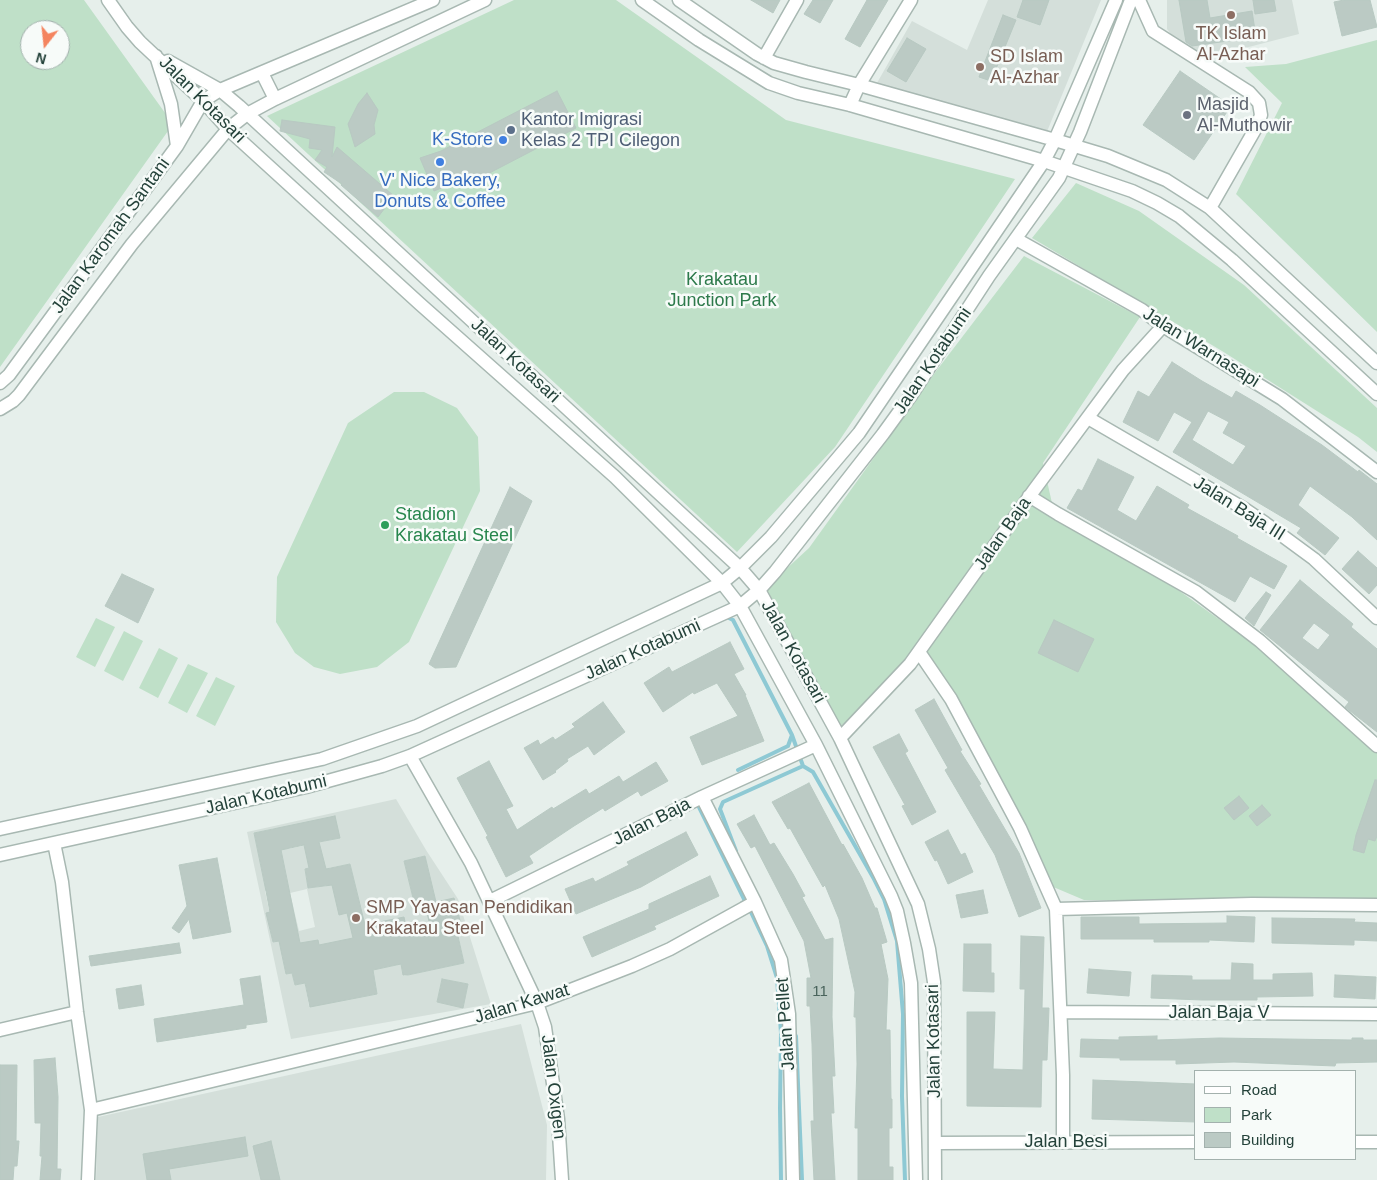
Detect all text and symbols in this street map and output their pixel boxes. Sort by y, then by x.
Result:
marker: TK Islam Al-Azhar [1225,9,1237,21]
north arrow [20,20,70,70]
place label: TK Islam Al-Azhar [1195,23,1267,66]
place label: SD Islam Al-Azhar [990,46,1063,88]
text: N [34,49,48,68]
street label: Jalan Kotasari [154,52,250,148]
marker: SD Islam Al-Azhar [974,61,986,73]
place label: Masjid Al-Muthowir [1197,94,1292,136]
place label: Kantor Imigrasi Kelas 2 TPI Cilegon [521,109,680,152]
marker: Masjid Al-Muthowir [1181,109,1193,121]
marker: Kantor Imigrasi Kelas 2 TPI Cilegon [505,124,517,136]
place label: K-Store [432,129,493,151]
marker: K-Store [497,134,509,146]
street label: Jalan Karomah Santani [47,154,175,318]
marker: V' Nice Bakery, Donuts & Coffee [434,156,446,168]
place label: V' Nice Bakery, Donuts & Coffee [374,170,506,212]
park label: Krakatau Junction Park [667,269,777,312]
street label: Jalan Warnasapi [1139,303,1263,393]
street label: Jalan Kotabumi [889,304,977,418]
street label: Jalan Kotasari [466,314,564,408]
street label: Jalan Baja III [1189,472,1289,546]
street label: Jalan Baja [970,493,1036,575]
place label: Stadion Krakatau Steel [395,504,513,546]
marker: Stadion Krakatau Steel [379,519,391,531]
street label: Jalan Kotasari [756,597,830,707]
street label: Jalan Kotabumi [582,615,704,685]
street label: Jalan Kotabumi [203,771,329,819]
street label: Jalan Baja [610,793,694,851]
place label: SMP Yayasan Pendidikan Krakatau Steel [366,897,573,940]
marker: SMP Yayasan Pendidikan Krakatau Steel [350,912,362,924]
street label: Jalan Pellet [772,977,800,1071]
street label: Jalan Kawat [472,979,572,1029]
house number: 11 [812,983,828,1001]
street label: Jalan Kotasari [922,984,946,1098]
street label: Jalan Baja V [1168,1002,1270,1024]
street label: Jalan Oxigen [536,1034,570,1140]
legend [1194,1070,1357,1160]
text: Road [1241,1081,1277,1098]
text: Park [1241,1106,1272,1123]
street label: Jalan Besi [1024,1131,1108,1153]
text: Building [1241,1131,1294,1148]

